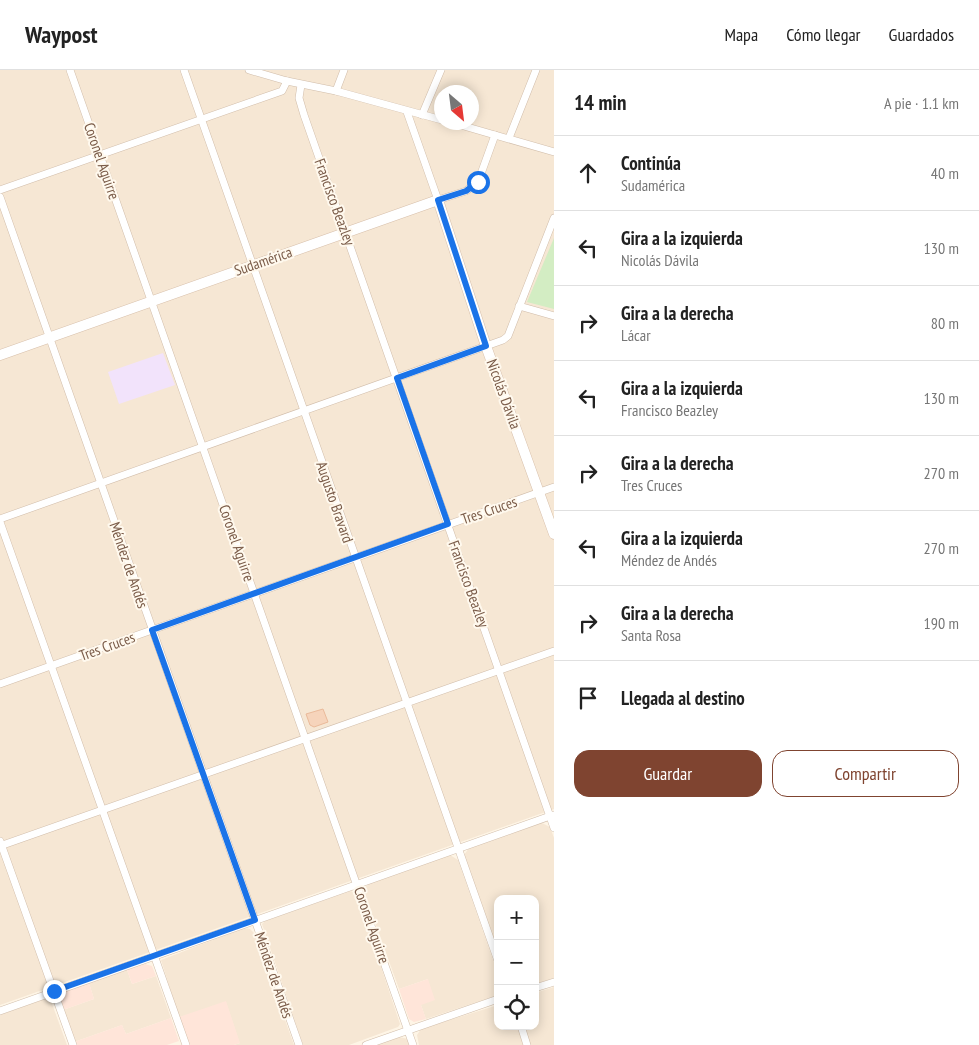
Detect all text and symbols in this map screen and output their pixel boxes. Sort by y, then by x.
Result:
text: Waypost [25,19,98,50]
text: Mapa [724,23,758,46]
text: Cómo llegar [786,23,861,46]
text: Guardados [889,23,954,46]
north arrow [434,85,479,130]
text: 14 min [574,89,626,116]
text: A pie · 1.1 km [884,93,959,113]
street label: Coronel Aguirre [80,120,124,202]
text: Continúa [621,151,681,175]
street label: Francisco Beazley [311,156,360,248]
icon: ahead [574,159,602,187]
text: 40 m [931,163,959,183]
route start [467,171,490,194]
text: Sudamérica [621,175,685,195]
text: Gira a la izquierda [621,226,743,250]
icon: left [574,234,602,262]
text: 130 m [924,238,959,258]
street label: Sudamérica [231,242,295,280]
text: Nicolás Dávila [621,250,699,270]
text: Gira a la derecha [621,301,734,325]
icon: right [574,309,602,337]
text: 80 m [931,313,959,333]
text: Lácar [621,325,651,345]
street label: Nicolás Dávila [483,356,525,432]
text: Gira a la izquierda [621,376,743,400]
icon: left [574,384,602,412]
text: 130 m [924,388,959,408]
text: Francisco Beazley [621,400,718,420]
text: Gira a la derecha [621,451,734,475]
street label: Augusto Bravard [312,459,358,545]
icon: right [574,459,602,487]
text: 270 m [924,463,959,483]
text: Tres Cruces [621,475,682,495]
street label: Tres Cruces [459,492,519,528]
street label: Coronel Aguirre [215,502,259,584]
street label: Méndez de Andés [105,519,153,611]
text: Gira a la izquierda [621,526,743,550]
icon: left [574,534,602,562]
street label: Francisco Beazley [445,538,494,630]
text: 270 m [924,538,959,558]
text: Méndez de Andés [621,550,717,570]
text: Gira a la derecha [621,601,734,625]
icon: right [574,609,602,637]
text: 190 m [924,613,959,633]
text: Santa Rosa [621,625,681,645]
street label: Tres Cruces [77,627,137,665]
icon: arrive [574,684,602,712]
text: Llegada al destino [621,686,745,710]
button: Guardar [574,750,762,797]
button: Compartir [772,750,959,797]
street label: Coronel Aguirre [350,884,394,966]
map controls [494,895,539,1030]
button: + [494,895,539,940]
street label: Méndez de Andés [250,929,298,1021]
button: − [494,940,539,985]
route end [43,980,66,1003]
button: locate [494,985,539,1030]

